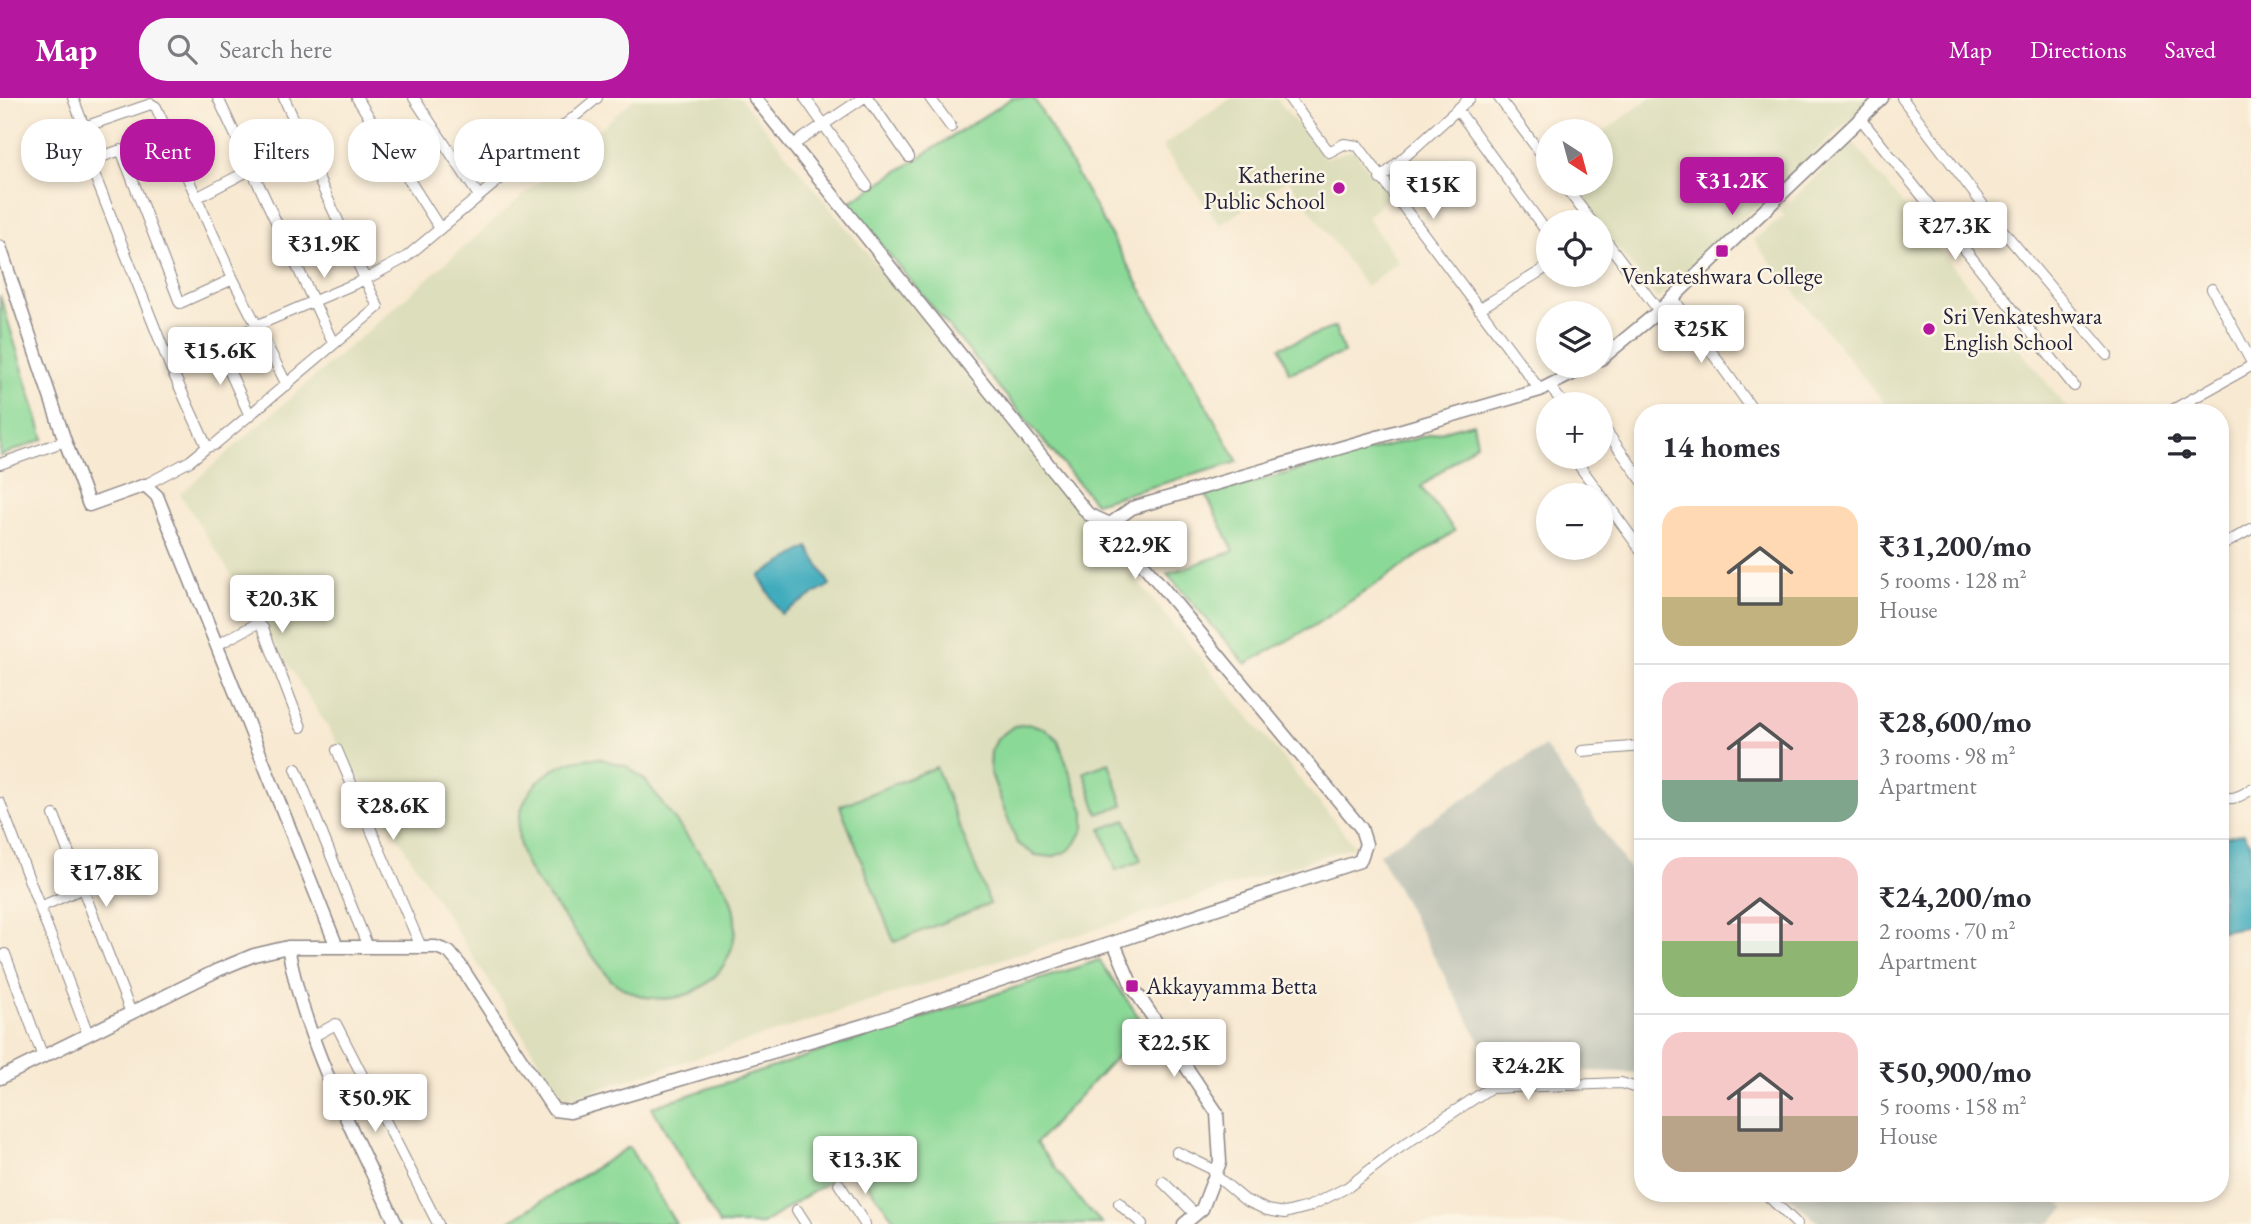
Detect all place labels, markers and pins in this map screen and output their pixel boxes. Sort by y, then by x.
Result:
pin: ₹31.2K [1675,158,1789,217]
place label: Katherine Public School [1204,160,1325,216]
pin: ₹15K [1392,162,1474,221]
marker: Katherine Public School [1331,180,1347,196]
pin: ₹27.3K [1898,202,2012,262]
pin: ₹31.9K [267,220,381,280]
marker: Venkateshwara College [1714,243,1730,259]
place label: Venkateshwara College [1621,261,1823,291]
place label: Sri Venkateshwara English School [1943,301,2103,357]
pin: ₹25K [1660,306,1742,365]
marker: Sri Venkateshwara English School [1921,321,1937,337]
pin: ₹15.6K [163,328,277,387]
pin: ₹22.9K [1078,522,1192,581]
pin: ₹20.3K [225,575,339,635]
pin: ₹28.6K [336,782,450,842]
pin: ₹17.8K [49,850,163,909]
place label: Akkayyamma Betta [1145,971,1318,1001]
marker: Akkayyamma Betta [1124,978,1140,994]
pin: ₹22.5K [1117,1020,1231,1079]
pin: ₹24.2K [1471,1042,1585,1102]
pin: ₹50.9K [318,1074,432,1134]
pin: ₹13.3K [808,1136,922,1196]

